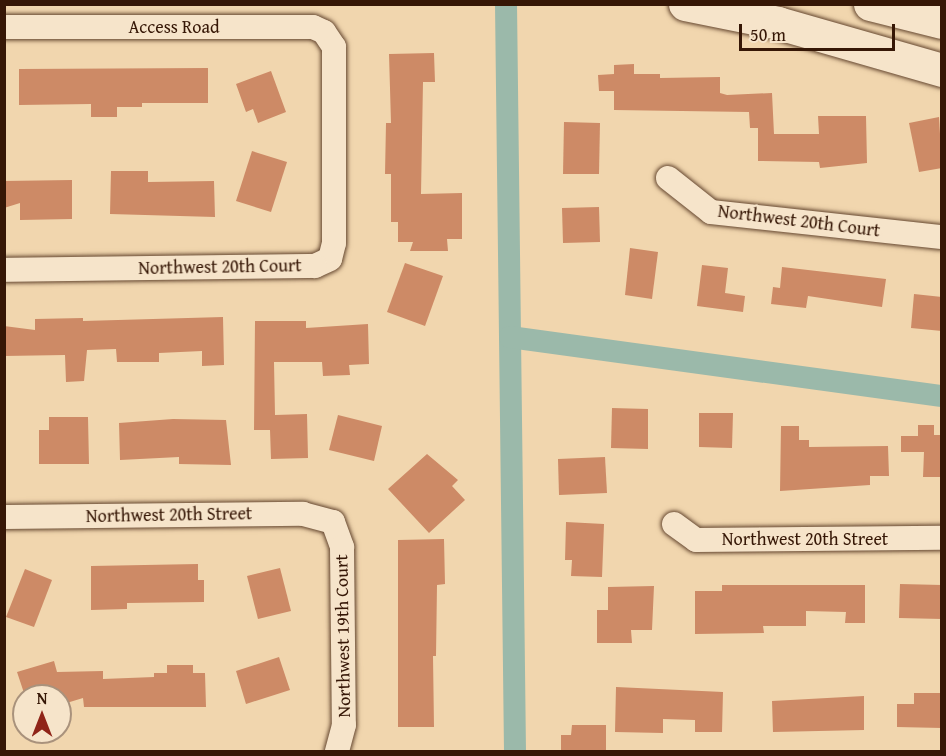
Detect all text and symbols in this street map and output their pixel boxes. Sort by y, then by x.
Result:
scale bar [742,12,898,50]
street label: Access Road [128,16,220,38]
text: 50 m [750,21,786,48]
street label: Northwest 20th Court [717,200,881,242]
street label: Northwest 20th Court [138,255,302,279]
street label: Northwest 20th Street [86,503,252,527]
street label: Northwest 20th Street [722,528,888,550]
street label: Northwest 19th Court [331,554,355,718]
north arrow [12,684,72,744]
text: N [37,686,47,710]

